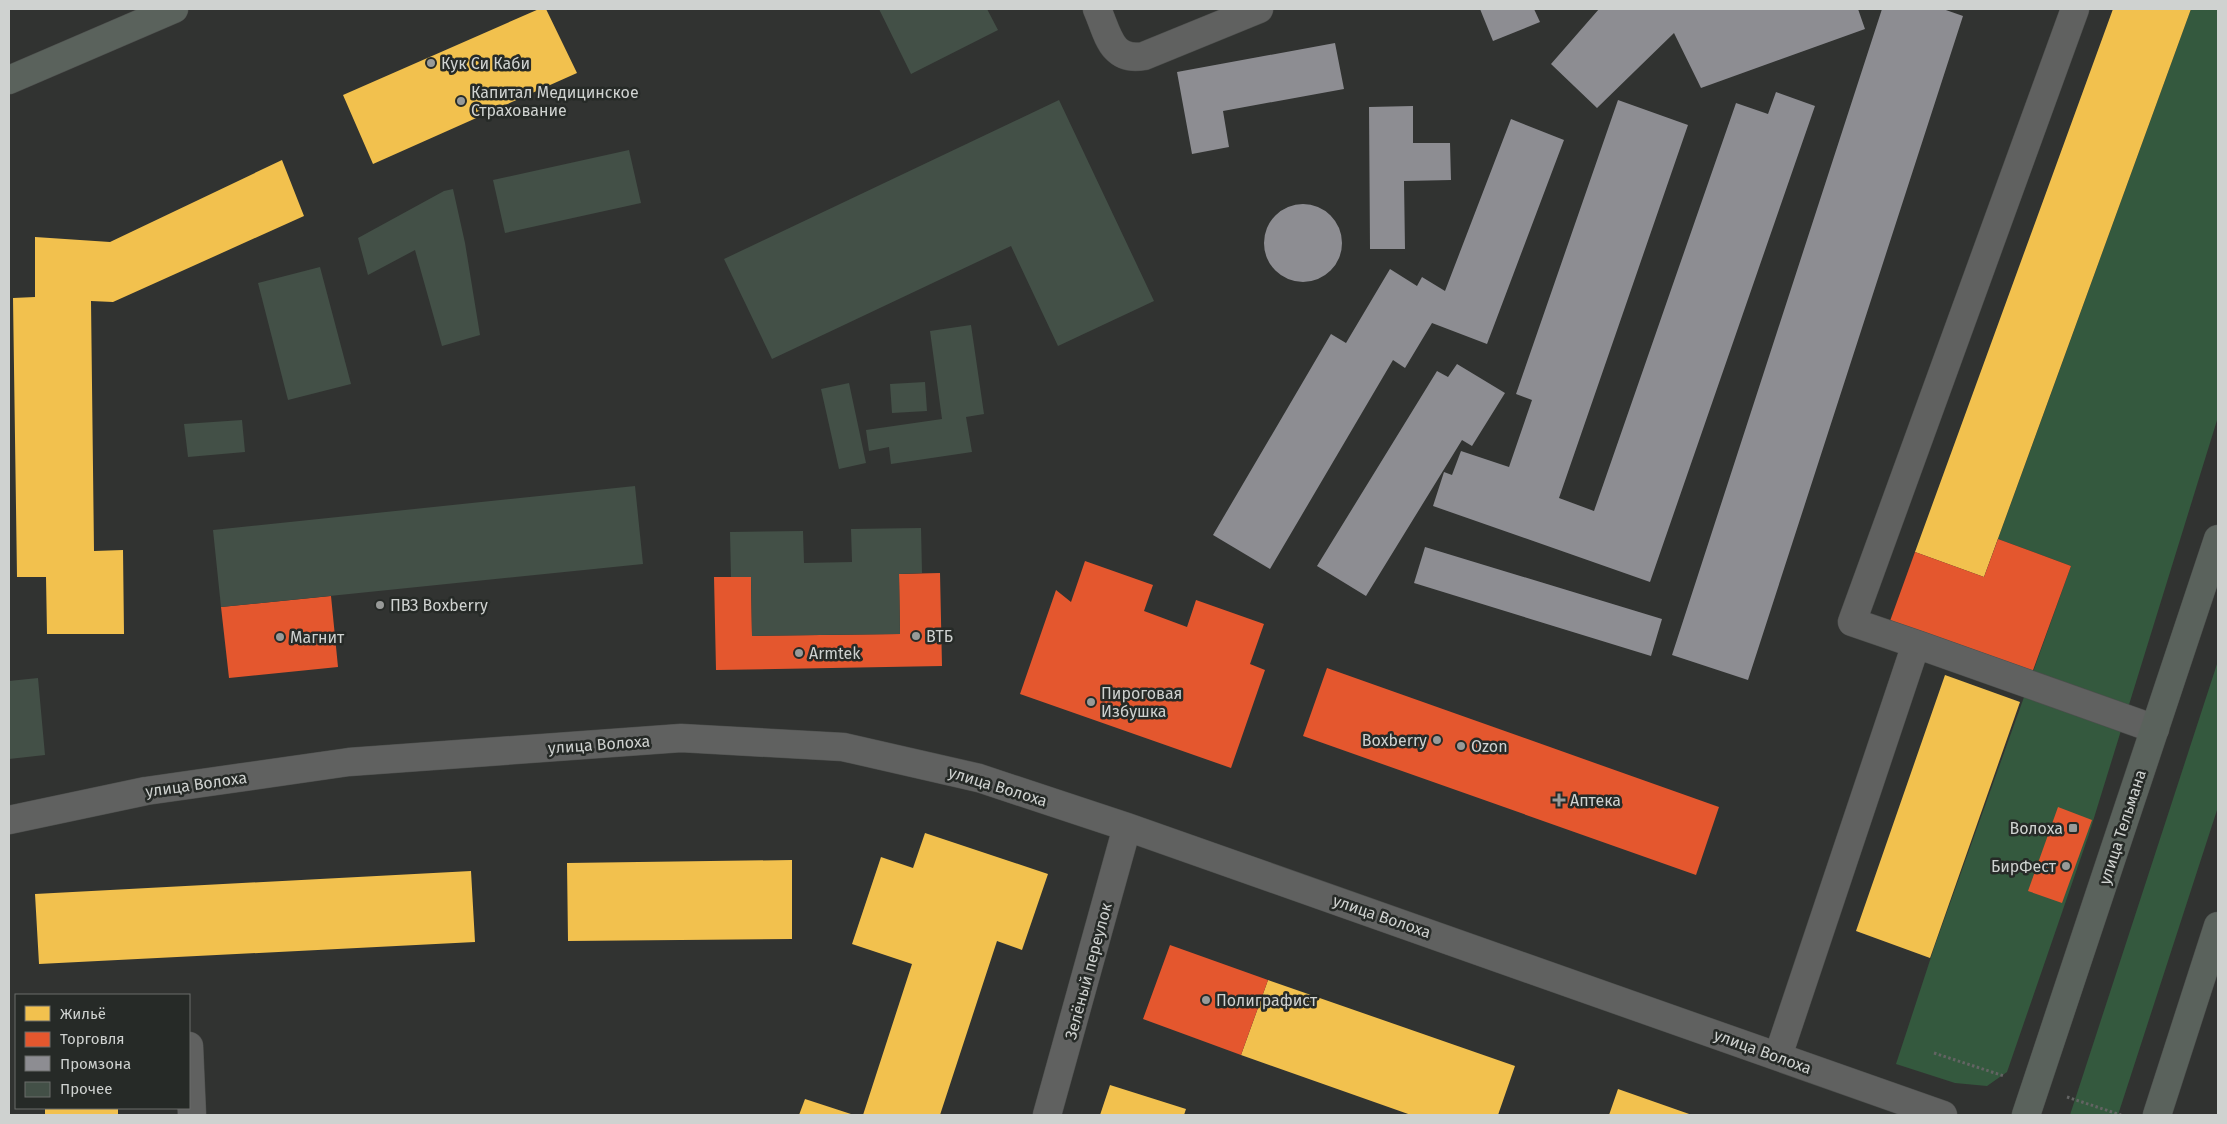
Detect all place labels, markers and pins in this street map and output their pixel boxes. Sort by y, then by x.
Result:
place label: Кук Си Каби [441,54,530,73]
marker: Кук Си Каби [425,57,437,69]
place label: Капитал Медицинское Страхование [471,83,639,120]
marker: Капитал Медицинское Страхование [455,95,467,107]
place label: ПВЗ Boxberry [390,596,488,615]
marker: ПВЗ Boxberry [374,599,386,611]
place label: ВТБ [926,627,953,646]
place label: Магнит [290,628,345,647]
marker: ВТБ [910,630,922,642]
marker: Магнит [274,631,286,643]
place label: Armtek [809,644,861,663]
marker: Armtek [793,647,805,659]
place label: Пироговая Избушка [1101,684,1182,721]
marker: Пироговая Избушка [1085,696,1097,708]
place label: Boxberry [1362,731,1427,750]
marker: Boxberry [1431,734,1443,746]
place label: Ozon [1471,737,1508,756]
marker: Ozon [1455,740,1467,752]
place label: Аптека [1570,791,1621,810]
marker: Аптека [1552,793,1566,807]
place label: Волоха [2009,819,2063,838]
marker: Волоха [2067,822,2079,834]
place label: БирФест [1991,857,2057,876]
marker: БирФест [2060,860,2072,872]
place label: Полиграфист [1216,991,1318,1010]
marker: Полиграфист [1200,994,1212,1006]

